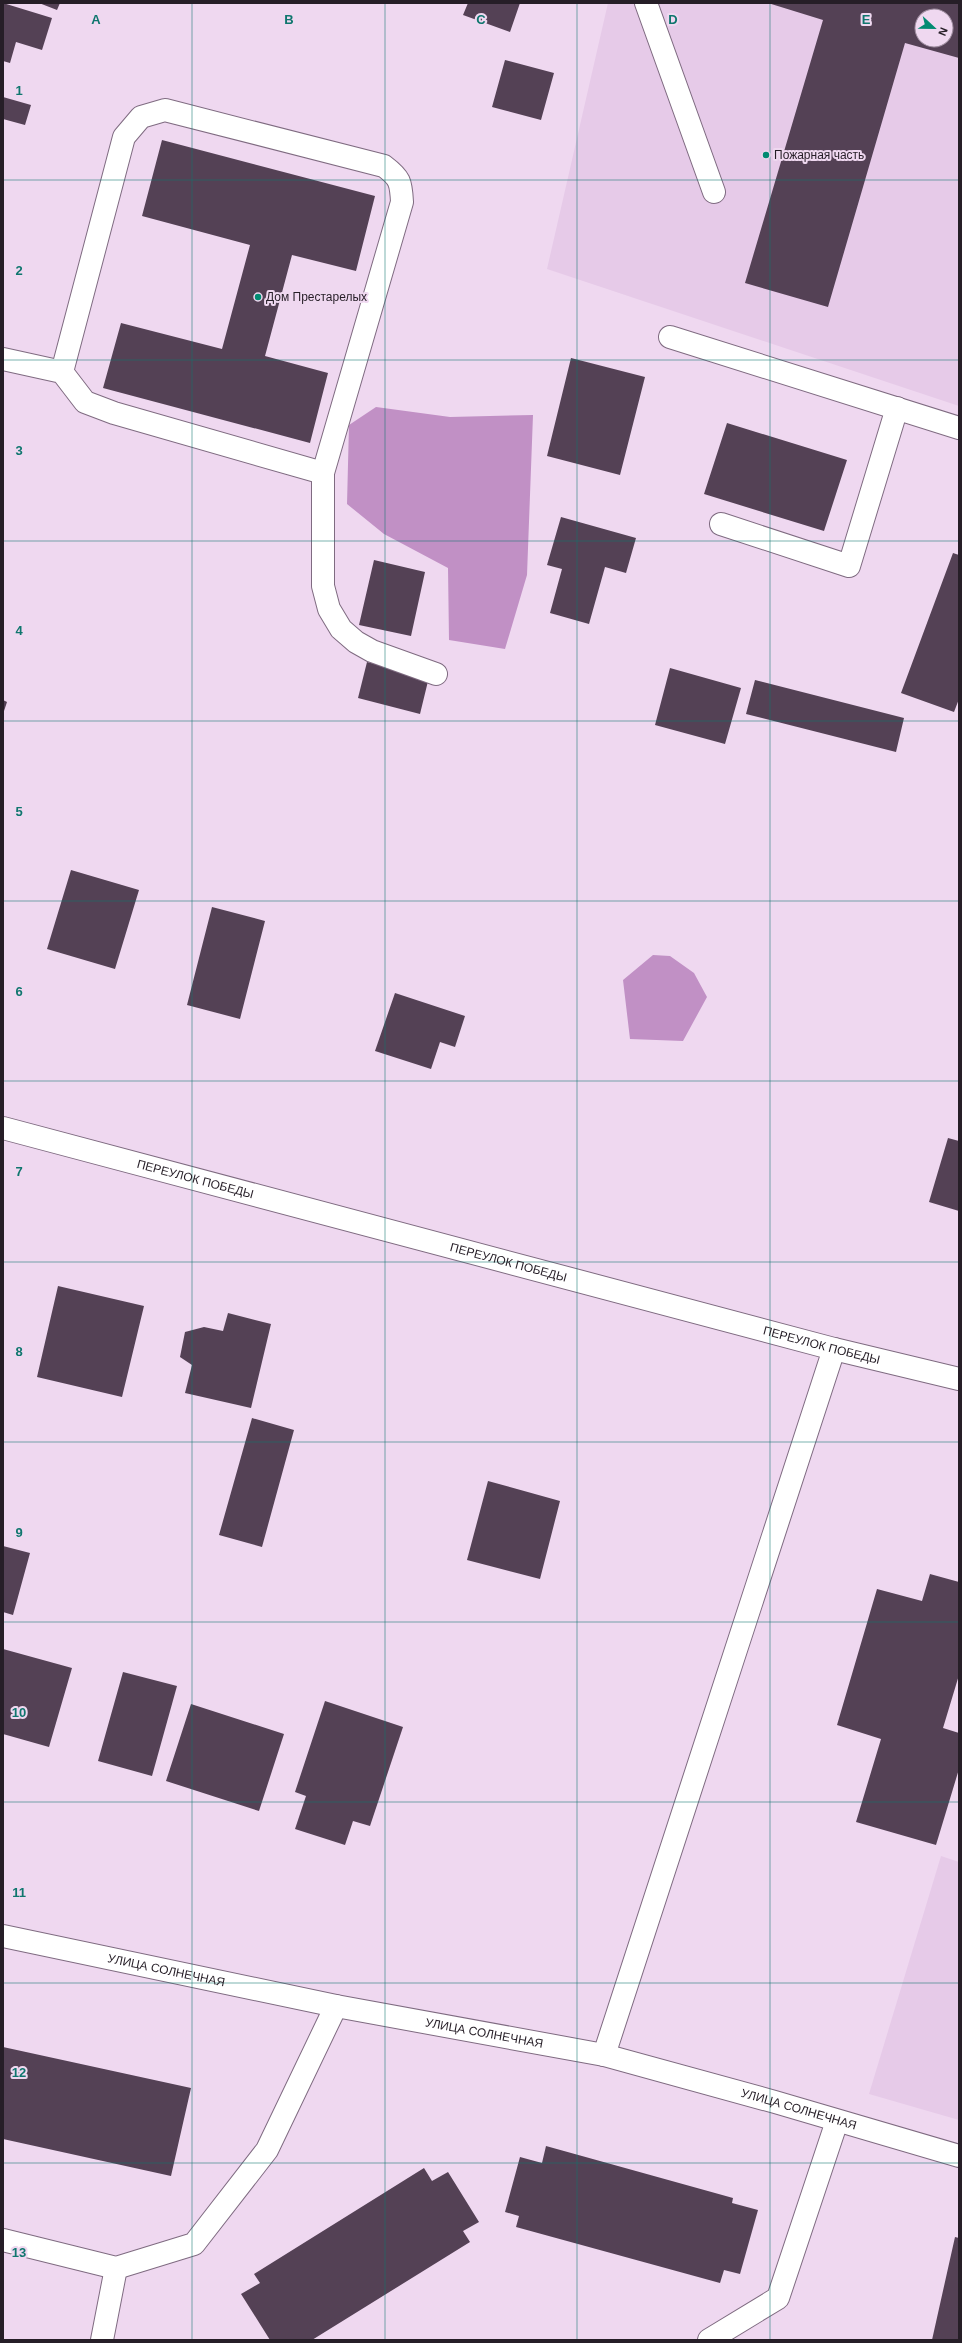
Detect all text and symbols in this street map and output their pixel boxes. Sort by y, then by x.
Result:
north arrow [914,8,954,48]
text: A [91,12,101,27]
text: B [284,12,294,27]
text: C [476,12,486,27]
text: D [668,12,678,27]
text: E [862,12,871,27]
text: N [936,26,950,38]
text: 1 [15,83,23,98]
place label: Пожарная часть [774,148,864,162]
marker: Пожарная часть [761,150,771,160]
text: 2 [15,263,23,278]
place label: Дом Престарелых [266,290,367,304]
marker: Дом Престарелых [253,292,263,302]
text: 3 [15,443,23,458]
text: 4 [15,623,23,638]
text: 5 [15,804,23,819]
text: 6 [15,984,23,999]
street label: ПЕРЕУЛОК ПОБЕДЫ [135,1157,255,1201]
text: 7 [15,1164,23,1179]
street label: ПЕРЕУЛОК ПОБЕДЫ [449,1240,568,1285]
street label: ПЕРЕУЛОК ПОБЕДЫ [762,1323,881,1367]
text: 8 [15,1344,23,1359]
text: 9 [15,1525,23,1540]
text: 10 [12,1705,26,1720]
text: 11 [12,1885,26,1900]
street label: УЛИЦА СОЛНЕЧНАЯ [107,1951,226,1989]
street label: УЛИЦА СОЛНЕЧНАЯ [424,2015,544,2051]
text: 12 [12,2065,26,2080]
street label: УЛИЦА СОЛНЕЧНАЯ [740,2086,858,2133]
text: 13 [12,2245,26,2260]

